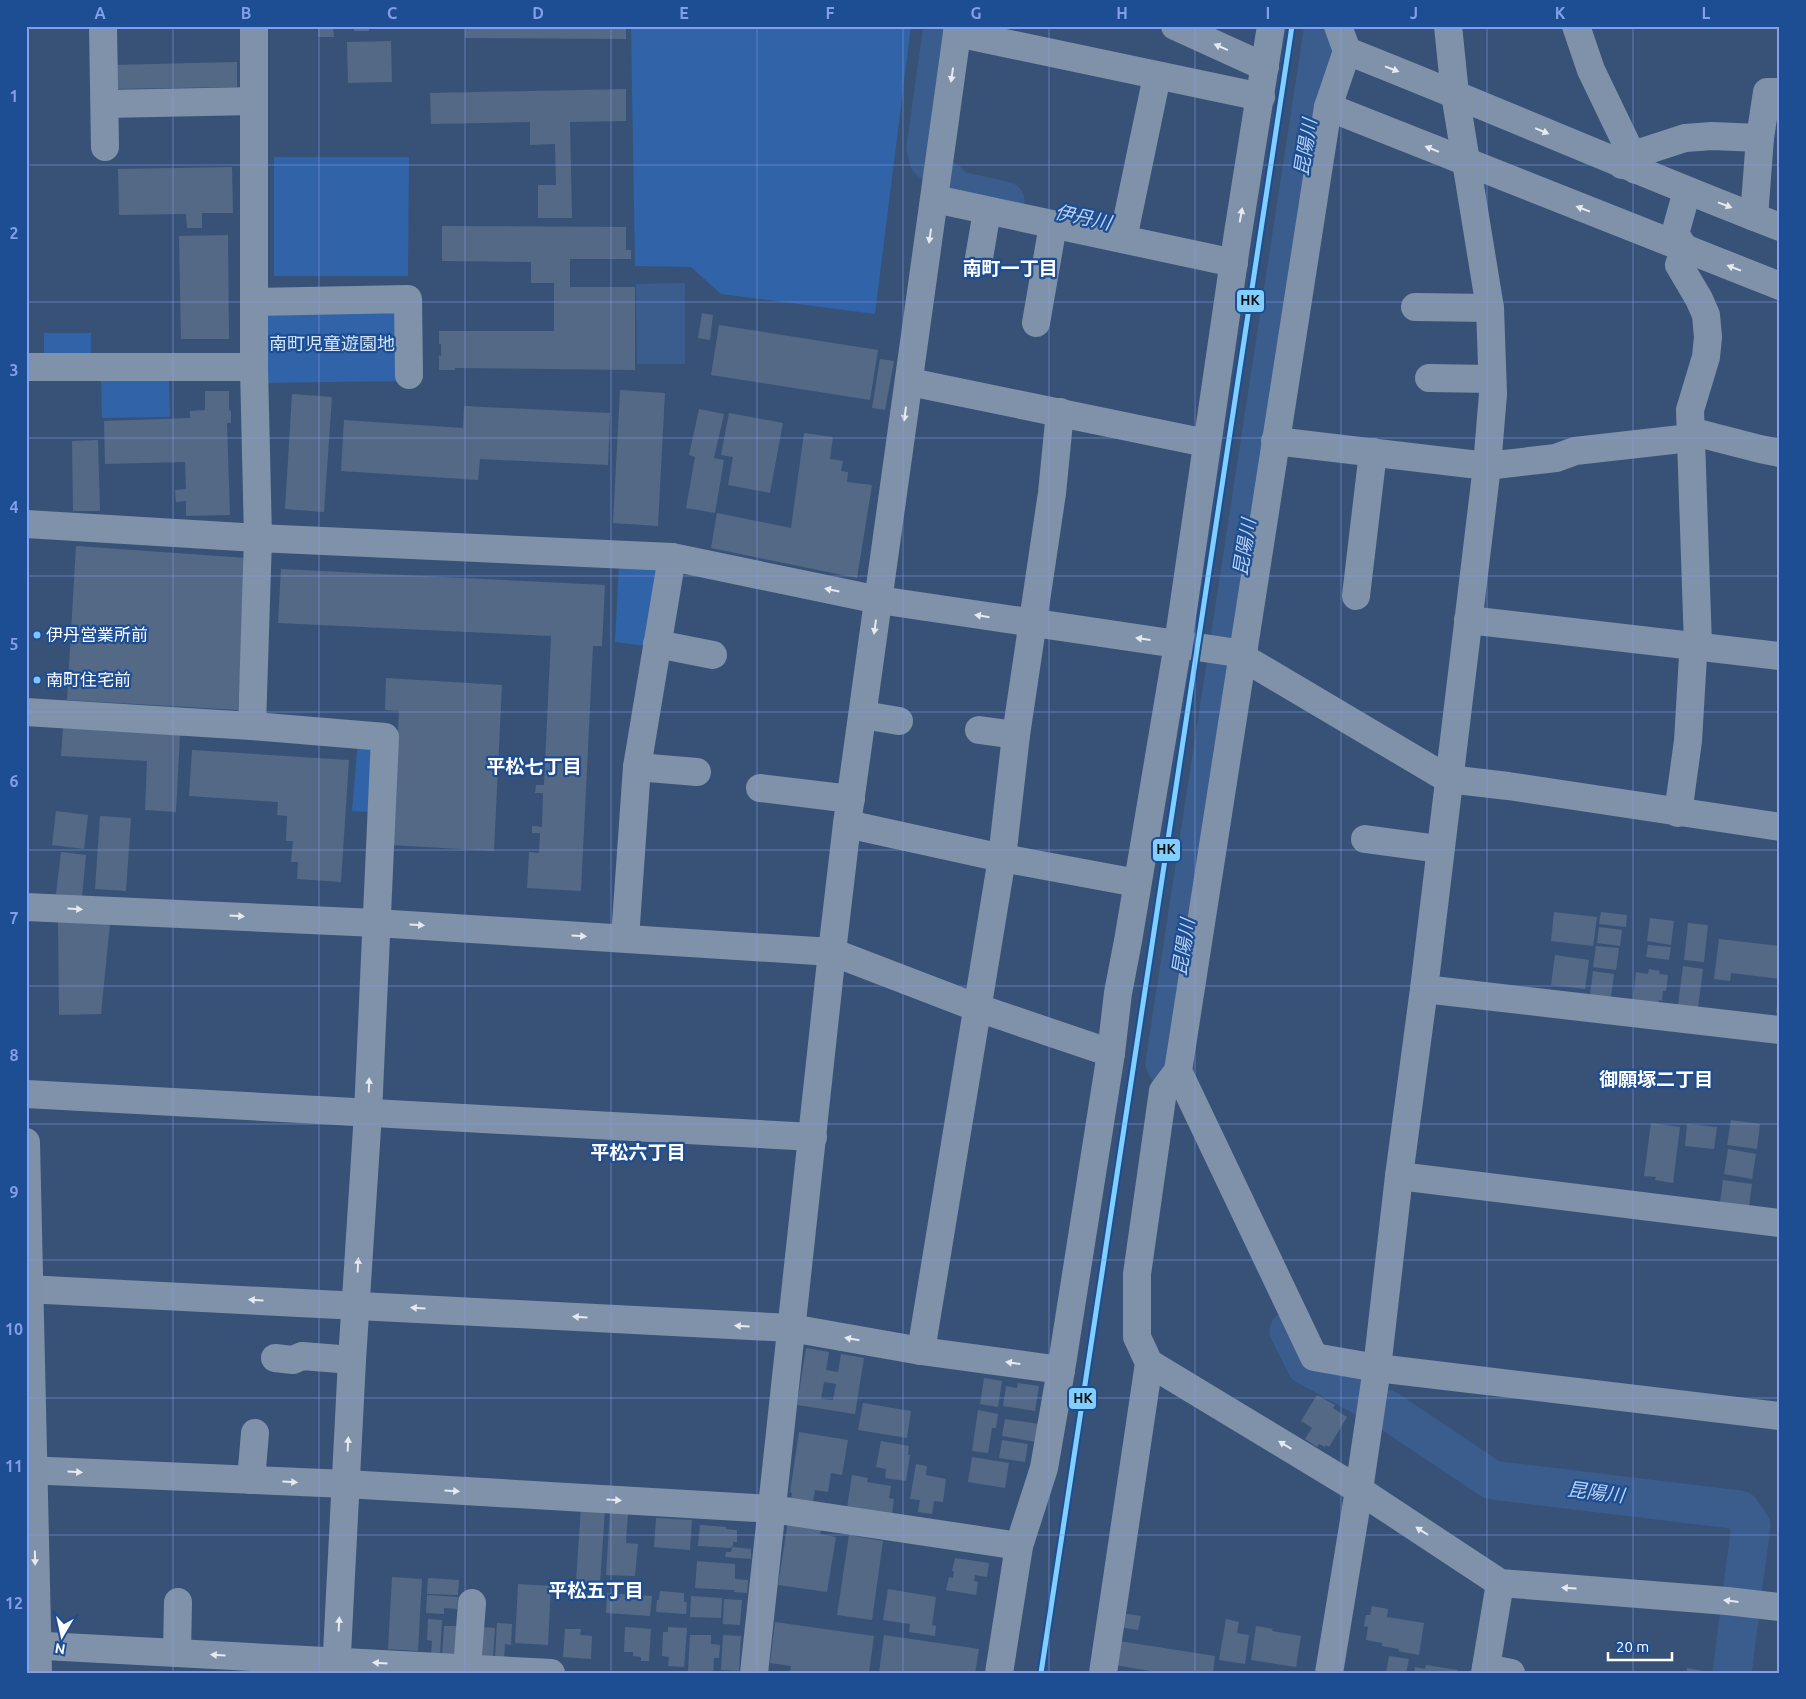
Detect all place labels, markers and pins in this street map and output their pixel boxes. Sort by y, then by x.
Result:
place label: 伊丹営業所前 [46,625,148,644]
marker: 伊丹営業所前 [32,630,42,640]
place label: 南町住宅前 [46,670,131,689]
marker: 南町住宅前 [32,675,42,685]

